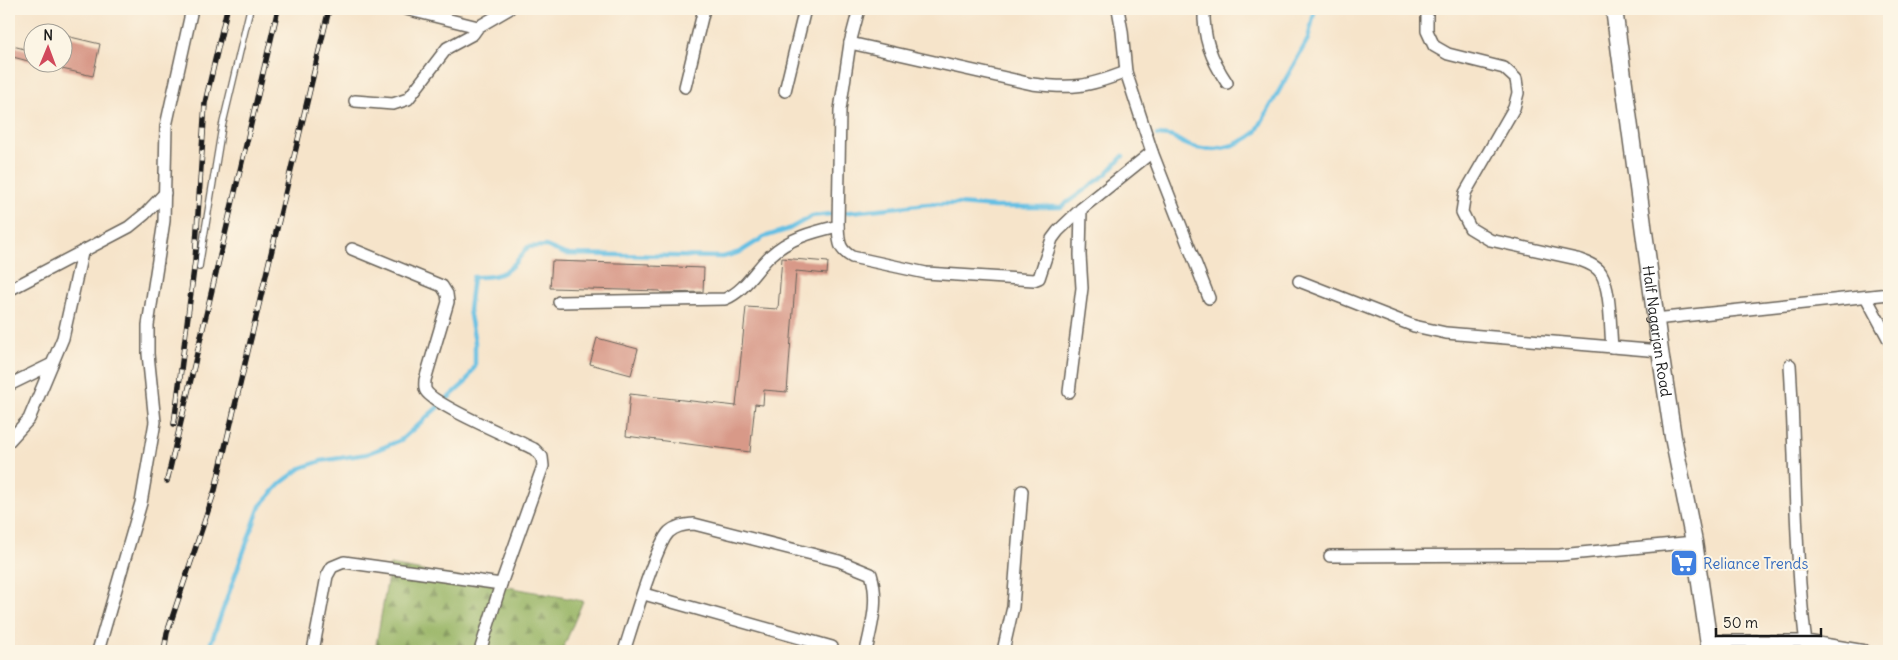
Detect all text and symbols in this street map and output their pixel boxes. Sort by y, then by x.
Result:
north arrow [22,22,72,72]
text: N [43,26,53,44]
street label: Half Nagarjan Road [1639,264,1676,398]
supermarket icon: Reliance Trends [1669,548,1699,578]
place label: Reliance Trends [1703,554,1808,573]
scale bar [1716,605,1820,637]
text: 50 m [1723,613,1758,632]

